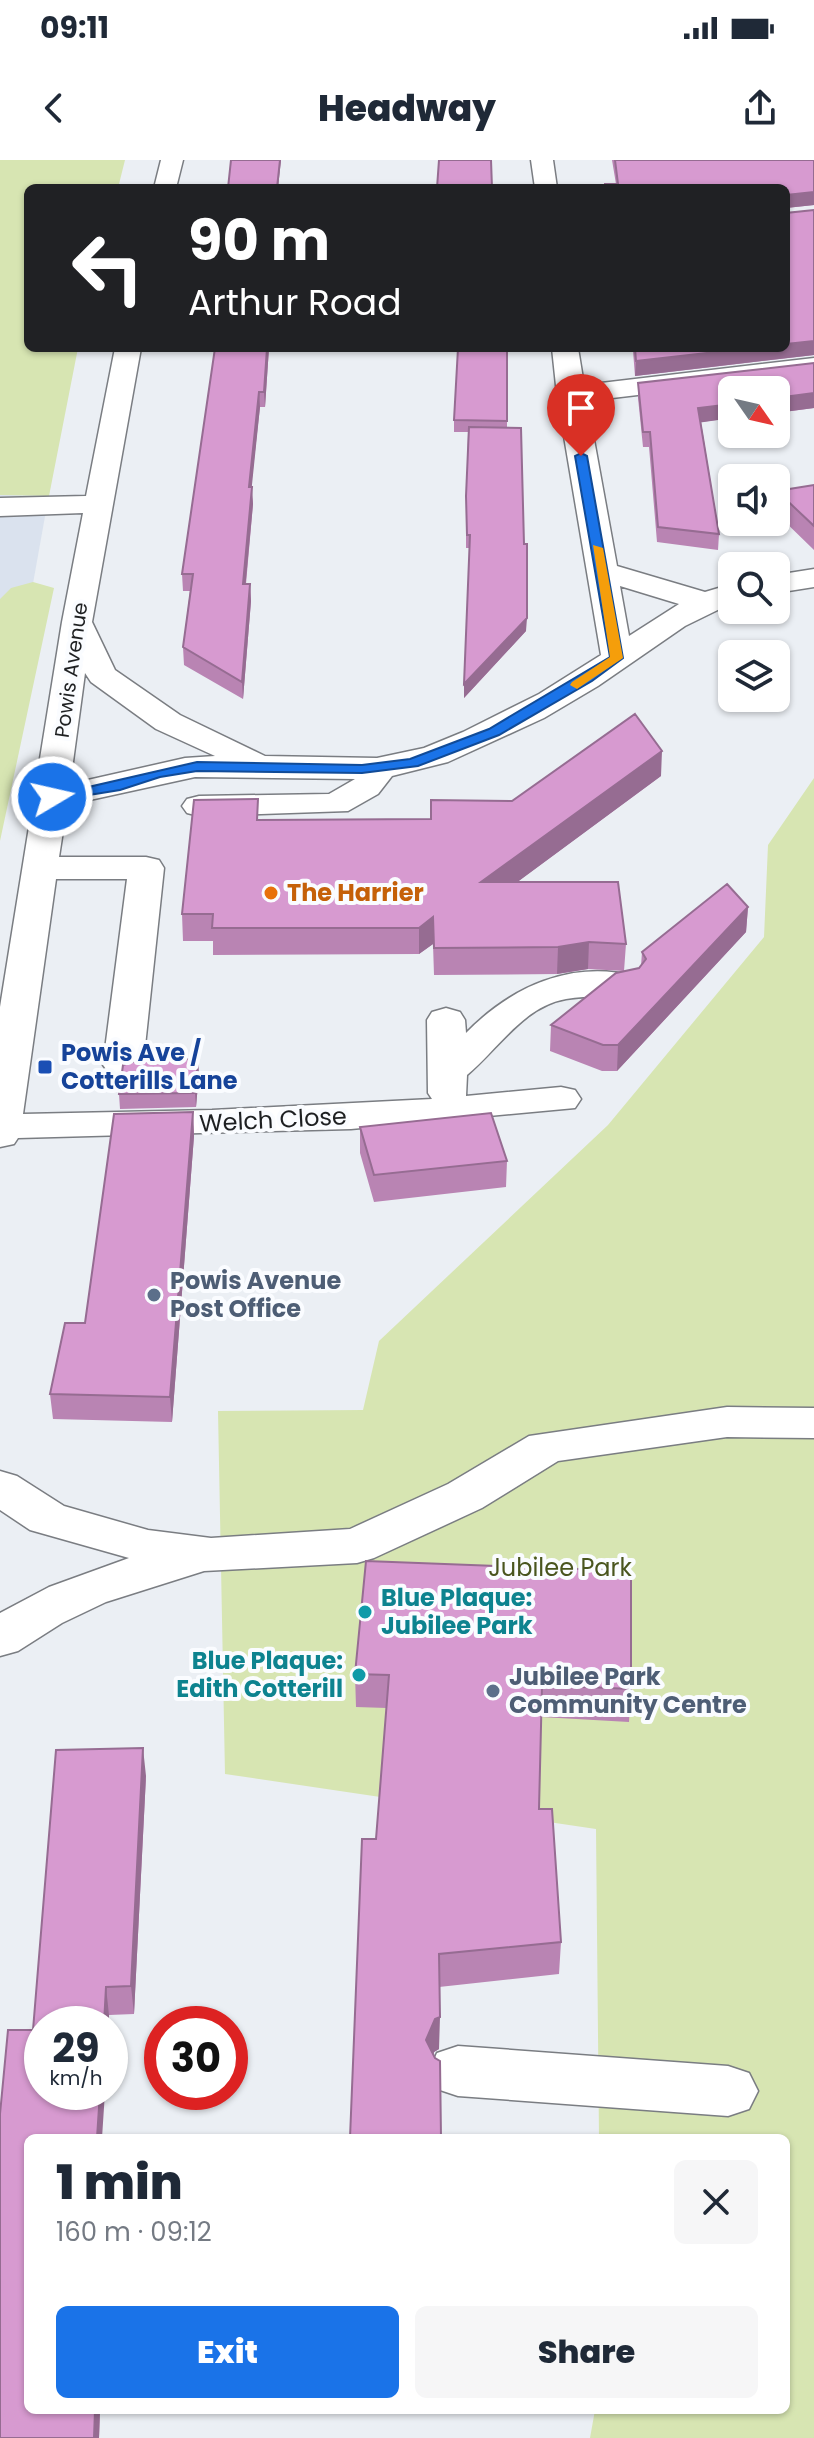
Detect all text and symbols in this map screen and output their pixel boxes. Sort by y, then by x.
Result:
text: 09:11 [40,6,109,49]
text: Headway [318,83,496,134]
icon: back [32,86,76,130]
icon: share [738,86,782,130]
text: 90 m [188,201,330,280]
icon: left [56,216,160,320]
text: Arthur Road [188,277,402,328]
pin [547,374,615,456]
north arrow [718,376,790,448]
map controls [718,376,790,712]
icon: arrive [559,386,603,430]
button: sound [718,464,790,536]
button: search [718,552,790,624]
street label: Powis Avenue [48,600,94,740]
button: layers [718,640,790,712]
position arrow [10,755,94,839]
place label: The Harrier [287,876,424,909]
marker: The Harrier [262,884,280,902]
place label: Powis Ave / Cotterills Lane [61,1036,238,1097]
marker: Powis Ave / Cotterills Lane [36,1058,54,1076]
street label: Welch Close [198,1099,348,1140]
place label: Powis Avenue Post Office [170,1264,341,1325]
marker: Powis Avenue Post Office [145,1286,163,1304]
park label: Jubilee Park [488,1551,632,1584]
place label: Blue Plaque: Jubilee Park [381,1581,533,1642]
marker: Blue Plaque: Jubilee Park [356,1603,374,1621]
place label: Blue Plaque: Edith Cotterill [176,1644,343,1705]
place label: Jubilee Park Community Centre [509,1660,747,1721]
marker: Blue Plaque: Edith Cotterill [350,1666,368,1684]
marker: Jubilee Park Community Centre [484,1682,502,1700]
speed limit sign: 30 [144,2006,248,2110]
text: 29 [52,2020,100,2076]
text: km/h [49,2064,103,2092]
text: 1 min [56,2149,183,2216]
button: close [674,2160,758,2244]
text: 160 m · 09:12 [56,2214,212,2250]
button: Exit [56,2306,399,2398]
button: Share [415,2306,758,2398]

